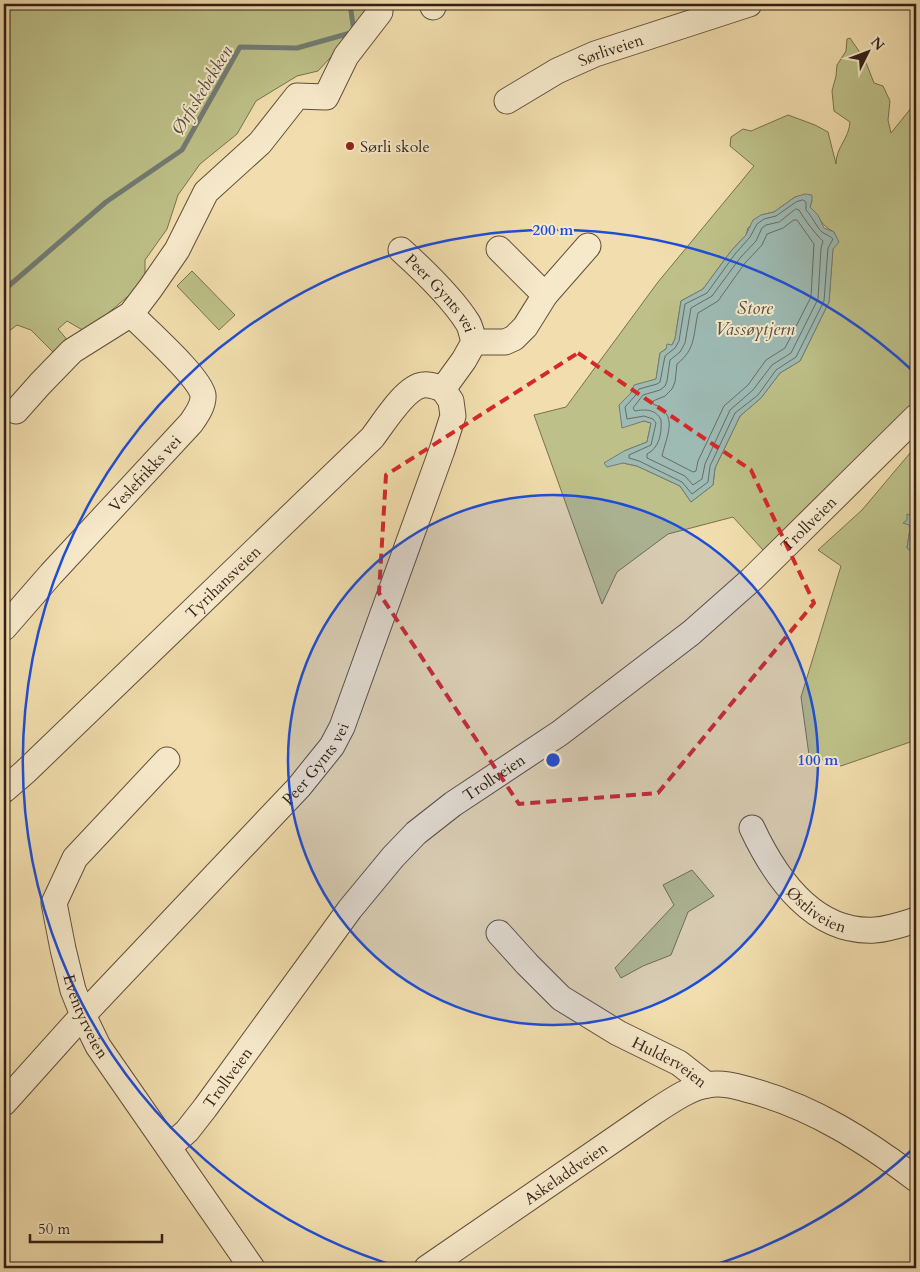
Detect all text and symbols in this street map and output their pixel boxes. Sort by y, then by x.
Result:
north arrow [842,28,892,78]
street label: Sørliveien [575,29,646,72]
text: N [866,33,888,55]
water label: Ørfiskebekken [166,41,239,140]
place label: Sørli skole [360,136,430,158]
marker: Sørli skole [344,140,356,152]
text: 200 m [533,220,574,240]
street label: Peer Gynts vei [400,249,481,335]
water label: Store Vassøytjern [715,296,795,342]
street label: Veslefrikks vei [104,430,187,517]
street label: Trollveien [776,492,842,557]
street label: Tyrihansveien [181,541,266,624]
street label: Peer Gynts vei [277,719,355,810]
street label: Trollveien [459,749,530,807]
text: 100 m [798,750,839,770]
centre of rings [544,751,562,769]
street label: Østliveien [781,882,849,939]
street label: Eventyrveien [58,972,113,1063]
street label: Hulderveien [628,1032,711,1093]
street label: Trollveien [198,1043,258,1113]
street label: Askeladdveien [520,1137,612,1210]
scale bar [30,1212,162,1244]
text: 50 m [38,1219,70,1239]

